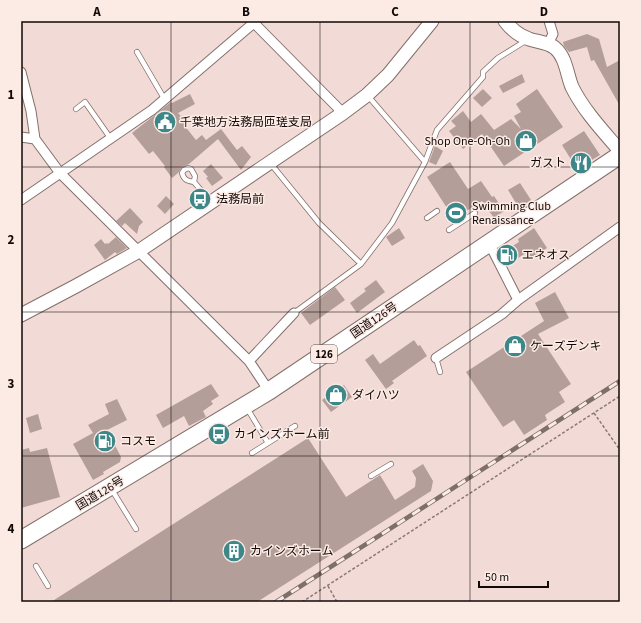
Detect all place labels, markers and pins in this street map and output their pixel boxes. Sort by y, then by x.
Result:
public building icon: 千葉地方法務局匝瑳支局 [152,109,178,135]
place label: 千葉地方法務局匝瑳支局 [180,114,312,131]
shop icon: Shop One-Oh-Oh [513,128,539,154]
place label: Shop One-Oh-Oh [424,133,510,150]
restaurant icon: ガスト [568,150,594,176]
place label: ガスト [530,155,566,172]
bus stop icon: 法務局前 [187,186,213,212]
place label: 法務局前 [216,191,264,208]
place label: Swimming Club Renaissance [472,198,551,229]
sports icon: Swimming Club Renaissance [443,200,469,226]
fuel station icon: エネオス [494,242,520,268]
place label: エネオス [522,247,570,264]
shop icon: ケーズデンキ [502,333,528,359]
place label: ケーズデンキ [530,338,601,355]
shop icon: ダイハツ [323,382,349,408]
place label: ダイハツ [352,387,400,404]
bus stop icon: カインズホーム前 [206,421,232,447]
place label: カインズホーム前 [234,426,329,443]
fuel station icon: コスモ [92,428,118,454]
place label: コスモ [120,433,156,450]
building icon: カインズホーム [221,538,247,564]
place label: カインズホーム [250,543,333,560]

